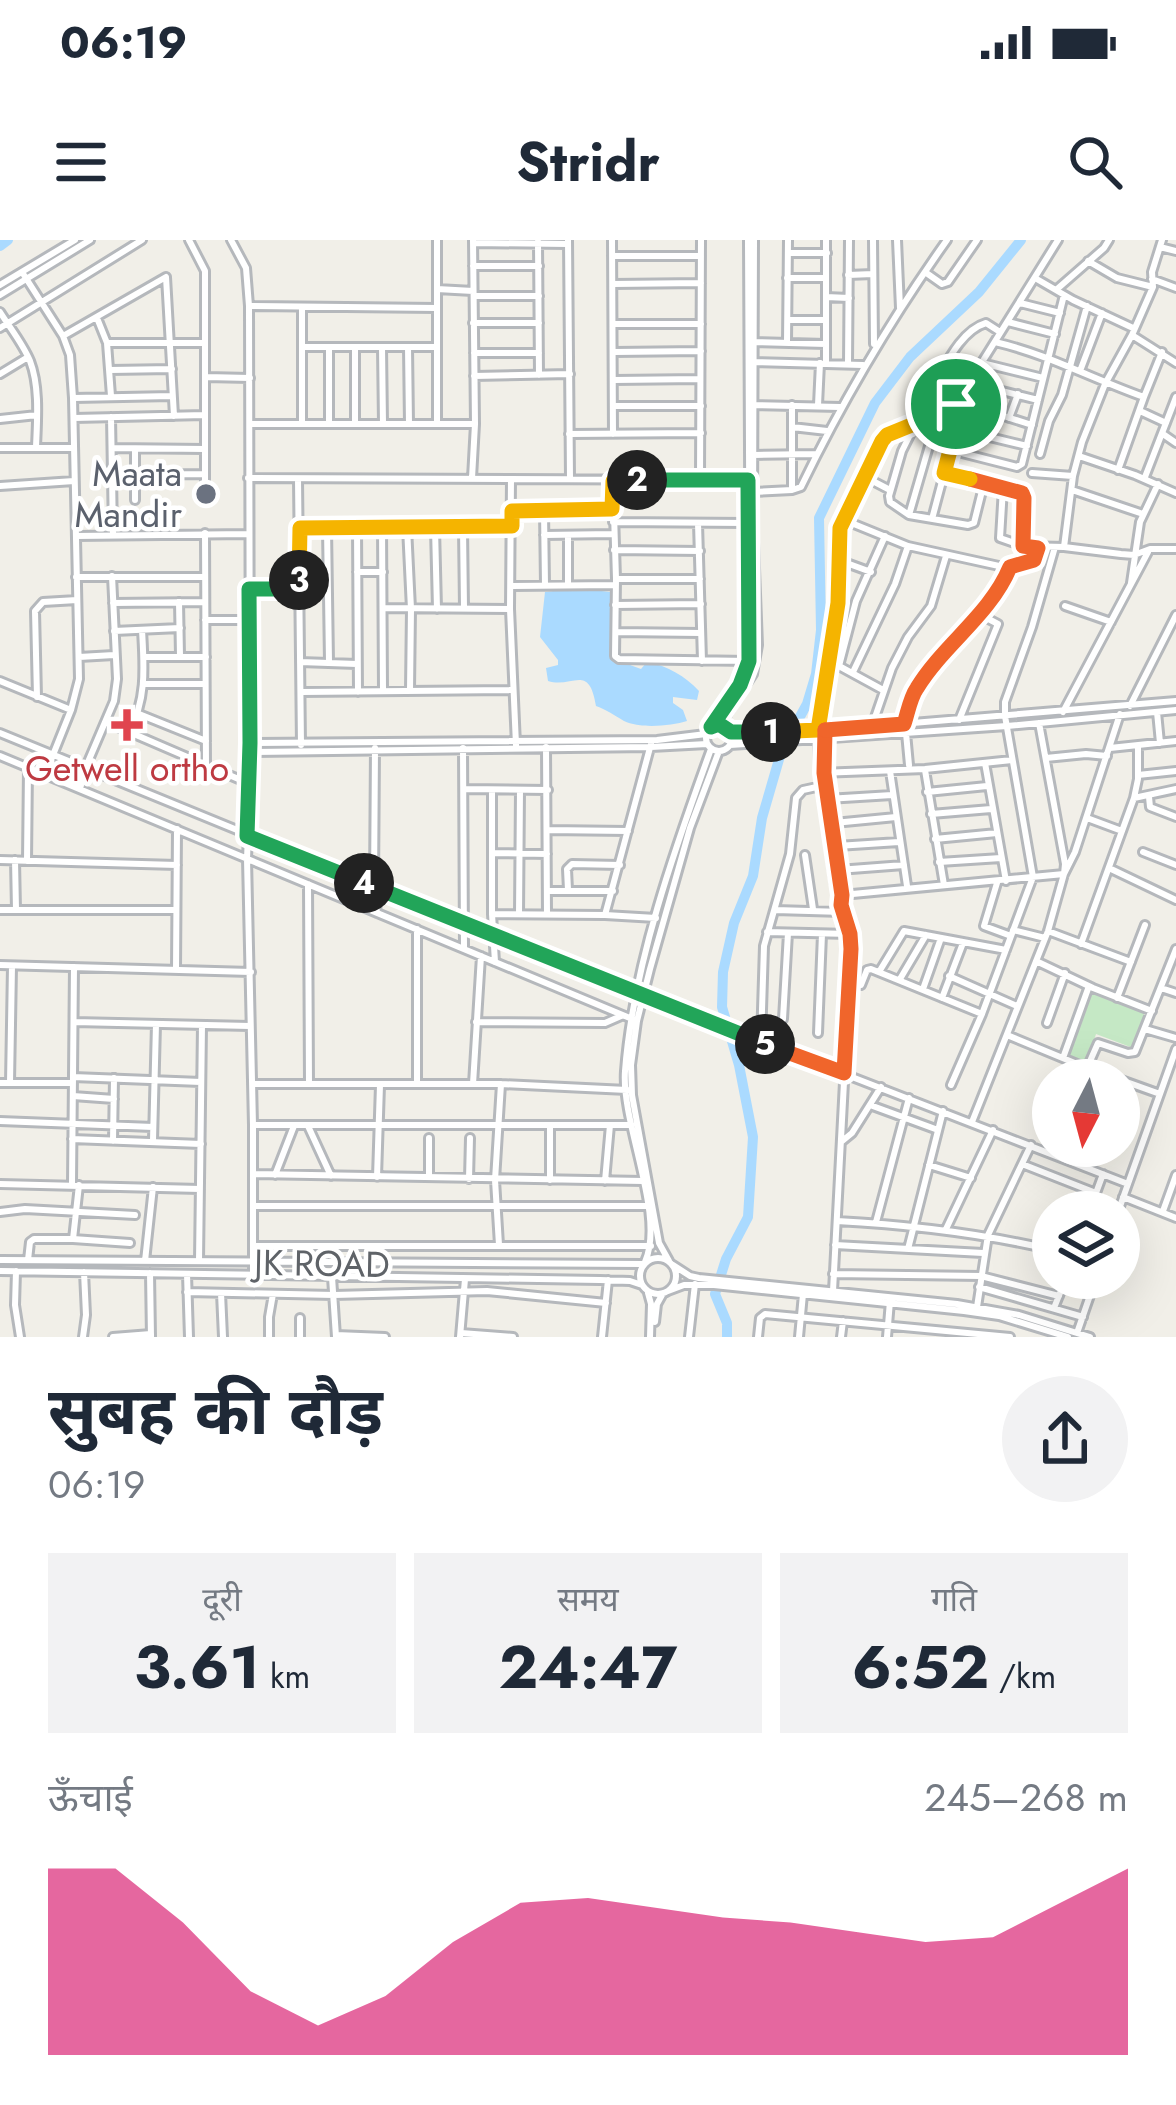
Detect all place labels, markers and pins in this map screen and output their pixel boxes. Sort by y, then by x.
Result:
pin [905,353,1007,455]
place label: Maata Mandir [74,447,183,540]
pin: 2 [607,450,667,510]
marker: Maata Mandir [193,481,219,507]
pin: 3 [269,550,329,610]
pin: 1 [741,702,801,762]
marker: Getwell ortho [111,709,143,741]
place label: Getwell ortho [25,742,229,794]
pin: 4 [334,853,394,913]
pin: 5 [735,1014,795,1074]

